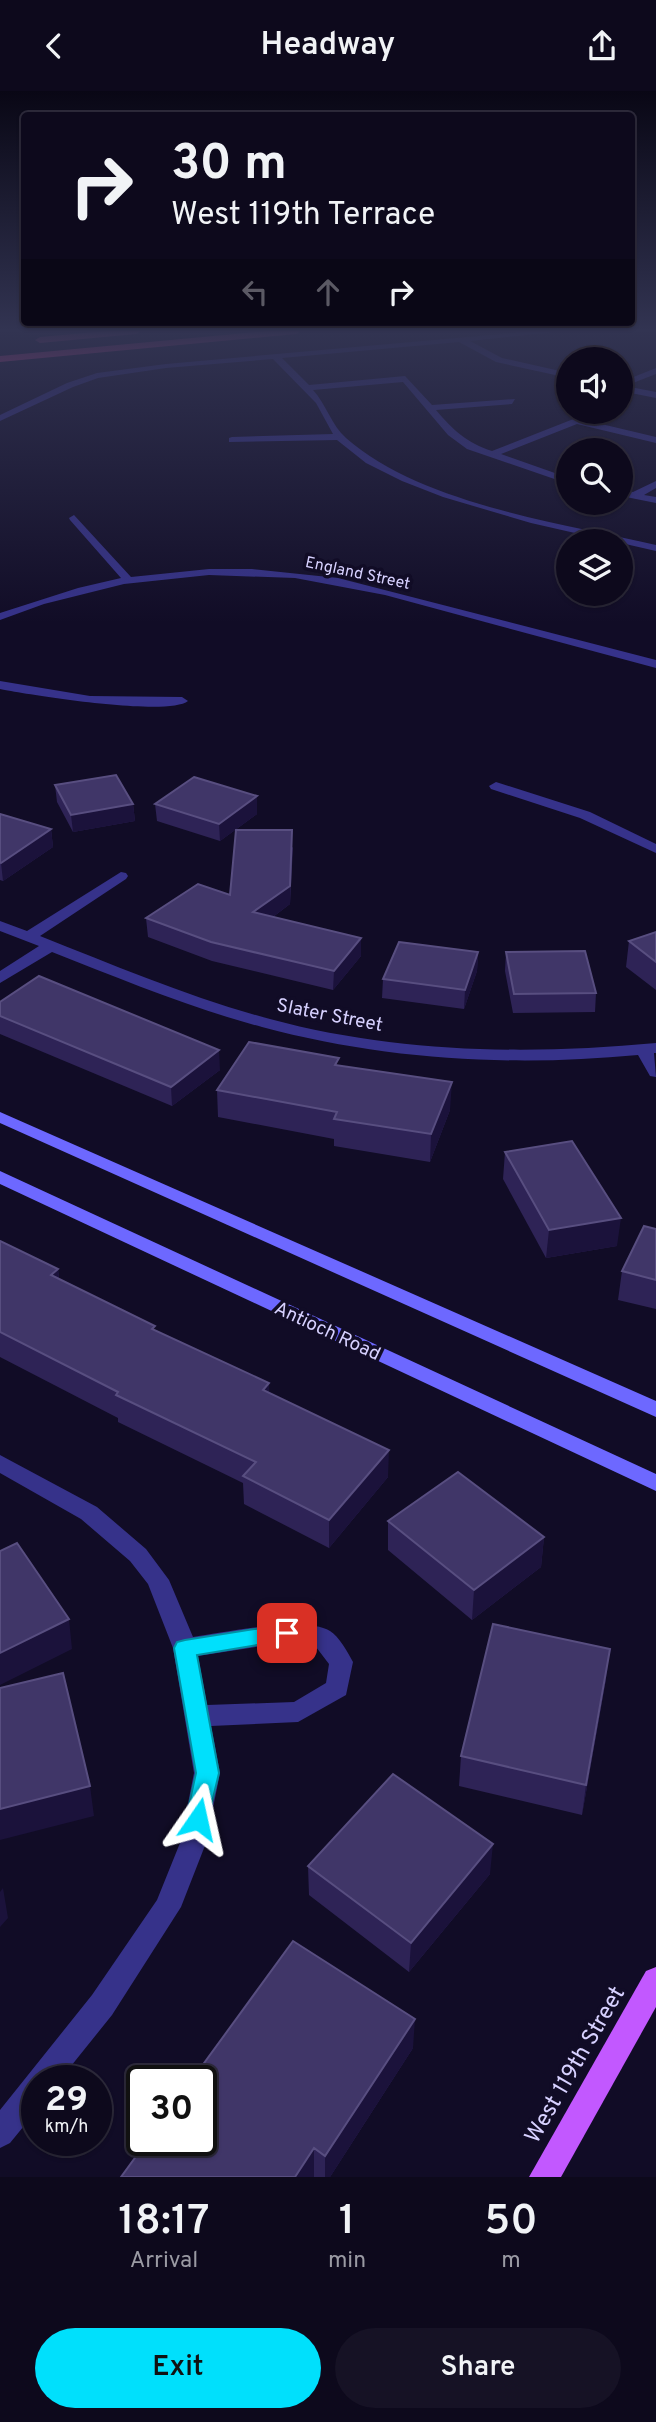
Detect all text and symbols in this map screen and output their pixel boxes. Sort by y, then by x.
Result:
text: Headway [261,26,395,66]
icon: back [35,27,73,65]
icon: share [583,27,621,65]
text: 30 m [171,135,287,197]
icon: right [56,140,147,231]
text: West 119th Terrace [171,196,435,236]
icon: left [236,273,274,311]
icon: ahead [309,273,347,311]
icon: right [382,273,420,311]
map controls [556,347,633,606]
button: sound [556,347,633,424]
button: search [556,438,633,515]
button: layers [556,529,633,606]
street label: England Street [303,553,412,595]
street label: Slater Street [274,994,385,1038]
street label: Antioch Road [270,1297,384,1367]
pin [257,1603,317,1663]
icon: arrive [268,1614,306,1652]
position arrow [161,1782,235,1856]
street label: West 119th Street [519,1982,633,2149]
speed limit sign: 30 [126,2065,217,2156]
text: 29 [45,2079,88,2123]
text: km/h [45,2116,88,2139]
text: 18:17 [118,2196,210,2249]
text: 1 [339,2196,355,2249]
text: 50 [485,2196,538,2249]
text: Arrival [130,2247,198,2276]
text: min [328,2247,366,2276]
text: m [501,2247,521,2276]
button: Exit [35,2328,321,2408]
button: Share [335,2328,621,2408]

